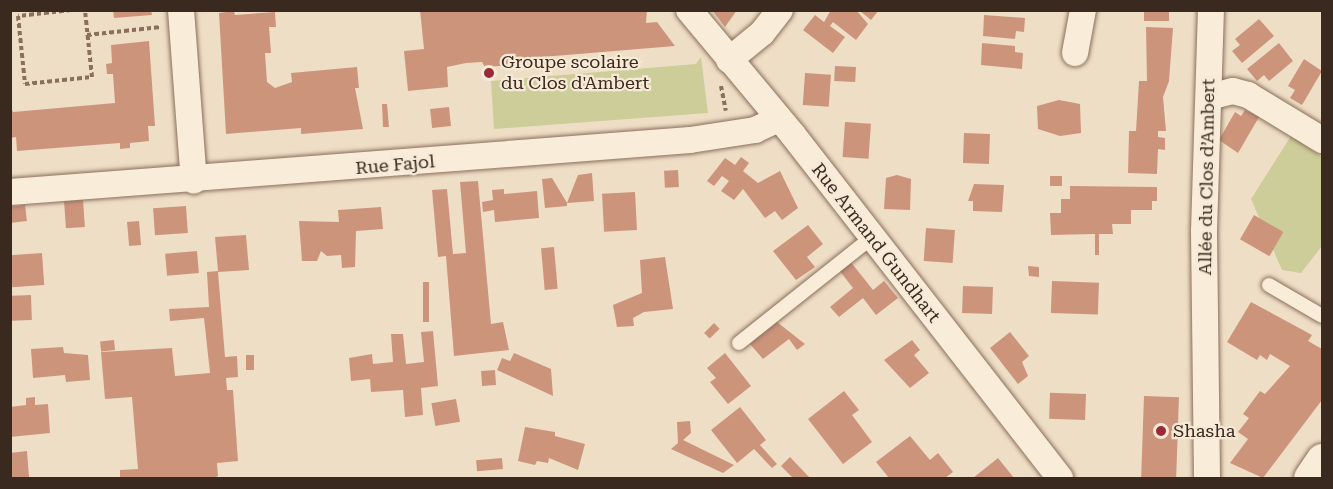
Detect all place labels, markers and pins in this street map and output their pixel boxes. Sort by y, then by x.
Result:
place label: Groupe scolaire du Clos d'Ambert [501,52,649,94]
marker: Groupe scolaire du Clos d'Ambert [482,66,496,80]
place label: Shasha [1173,420,1236,442]
marker: Shasha [1154,424,1168,438]

